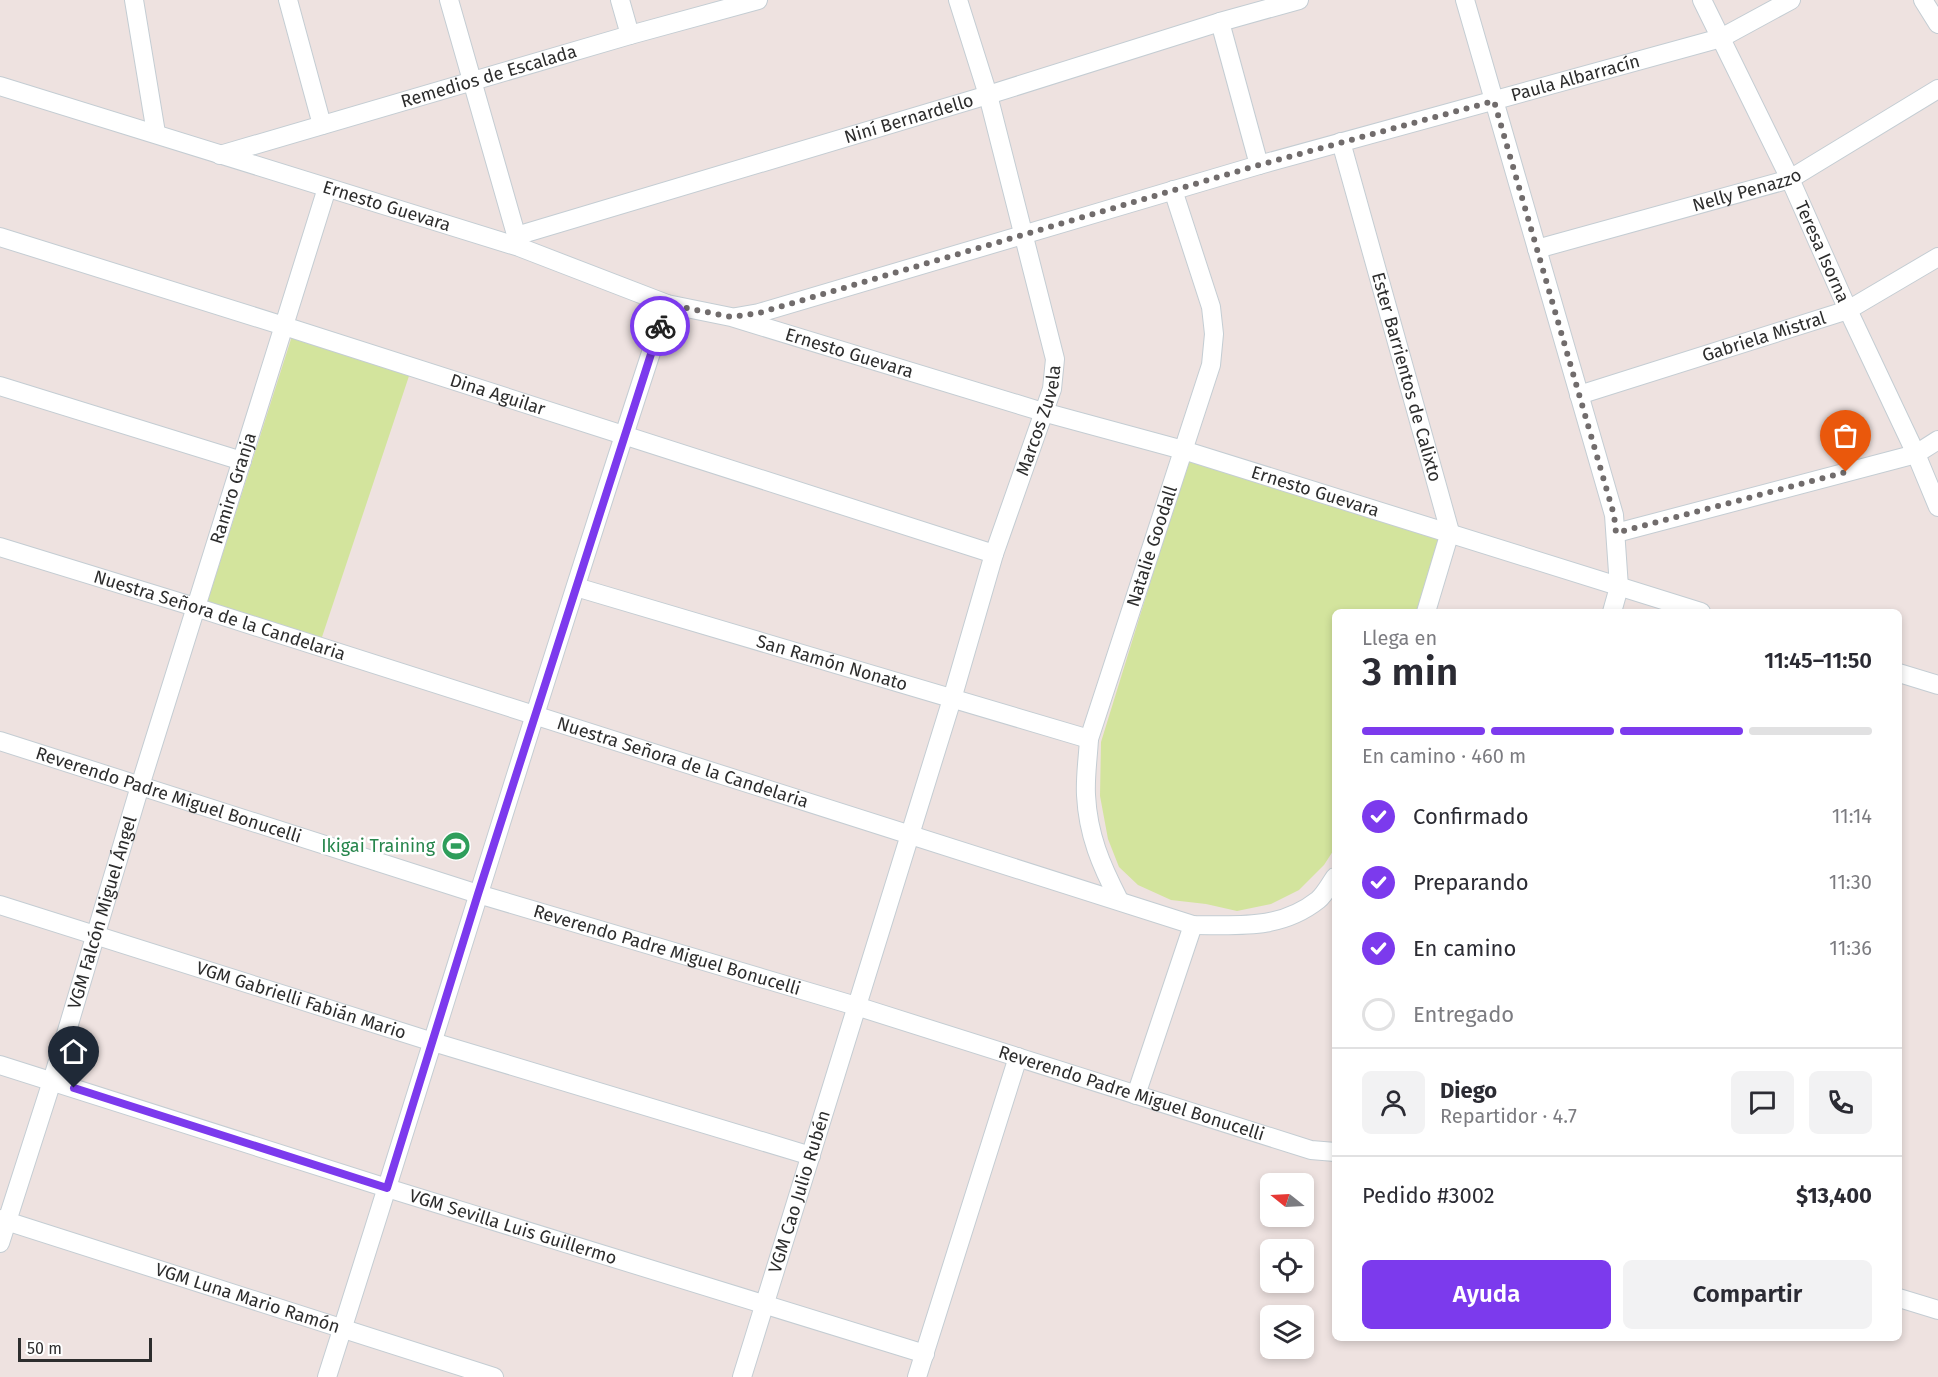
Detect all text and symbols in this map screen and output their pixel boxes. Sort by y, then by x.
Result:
street label: Remedios de Escalada [398,40,579,112]
street label: Paula Albarracín [1509,50,1642,106]
street label: Niní Bernardello [842,89,976,148]
street label: Nelly Penazzo [1690,164,1806,216]
street label: Ernesto Guevara [320,176,453,236]
street label: Teresa Isorna [1790,198,1854,306]
street label: Ester Barrientos de Calixto [1367,270,1446,484]
courier [630,296,690,356]
street label: Gabriela Mistral [1699,307,1829,366]
icon: bike [644,310,677,343]
street label: Ernesto Guevara [783,323,916,383]
street label: Marcos Zuvela [1011,364,1065,479]
street label: Dina Aguilar [447,369,548,420]
pin [1820,410,1871,472]
icon: bag [1829,419,1862,452]
street label: Ramiro Granja [205,430,261,547]
street label: Ernesto Guevara [1249,461,1382,522]
street label: Natalie Goodall [1122,483,1182,610]
street label: Nuestra Señora de la Candelaria [91,565,348,665]
text: Llega en [1362,626,1437,650]
street label: San Ramón Nonato [754,630,910,696]
text: 11:45–11:50 [1764,647,1872,674]
text: 3 min [1362,649,1458,695]
street label: Nuestra Señora de la Candelaria [554,712,811,813]
street label: Reverendo Padre Miguel Bonucelli [33,742,304,848]
text: En camino · 460 m [1362,744,1526,768]
icon: check [1362,800,1395,833]
text: Confirmado [1413,803,1529,830]
text: 11:14 [1832,804,1872,828]
street label: VGM Falcón Miguel Ángel [63,813,141,1012]
sports icon: Ikigai Training [440,830,472,862]
place label: Ikigai Training [321,835,436,857]
icon: check [1362,866,1395,899]
text: Preparando [1413,869,1529,896]
text: 11:30 [1829,870,1872,894]
street label: Reverendo Padre Miguel Bonucelli [531,900,803,1000]
icon: check [1362,932,1395,965]
text: En camino [1413,935,1516,962]
text: 11:36 [1829,936,1872,960]
street label: VGM Gabrielli Fabián Mario [194,957,409,1044]
text: Entregado [1413,1001,1514,1028]
pin [48,1026,99,1088]
icon: home [57,1035,90,1068]
street label: Reverendo Padre Miguel Bonucelli [996,1041,1267,1146]
button: person [1362,1071,1425,1134]
button: chat [1731,1071,1794,1134]
button: phone [1809,1071,1872,1134]
text: Diego [1440,1077,1497,1104]
text: Repartidor · 4.7 [1440,1104,1577,1128]
street label: VGM Cao Julio Rubén [764,1108,835,1276]
north arrow [1260,1173,1314,1227]
map controls [1260,1173,1314,1359]
text: Pedido #3002 [1362,1182,1495,1209]
text: $13,400 [1796,1182,1872,1209]
street label: VGM Sevilla Luis Guillermo [407,1185,620,1269]
button: locate [1260,1239,1314,1293]
street label: VGM Luna Mario Ramón [153,1258,343,1338]
button: Ayuda [1362,1260,1611,1329]
button: Compartir [1623,1260,1872,1329]
button: layers [1260,1305,1314,1359]
scale bar [18,1335,152,1362]
text: 50 m [27,1339,62,1358]

